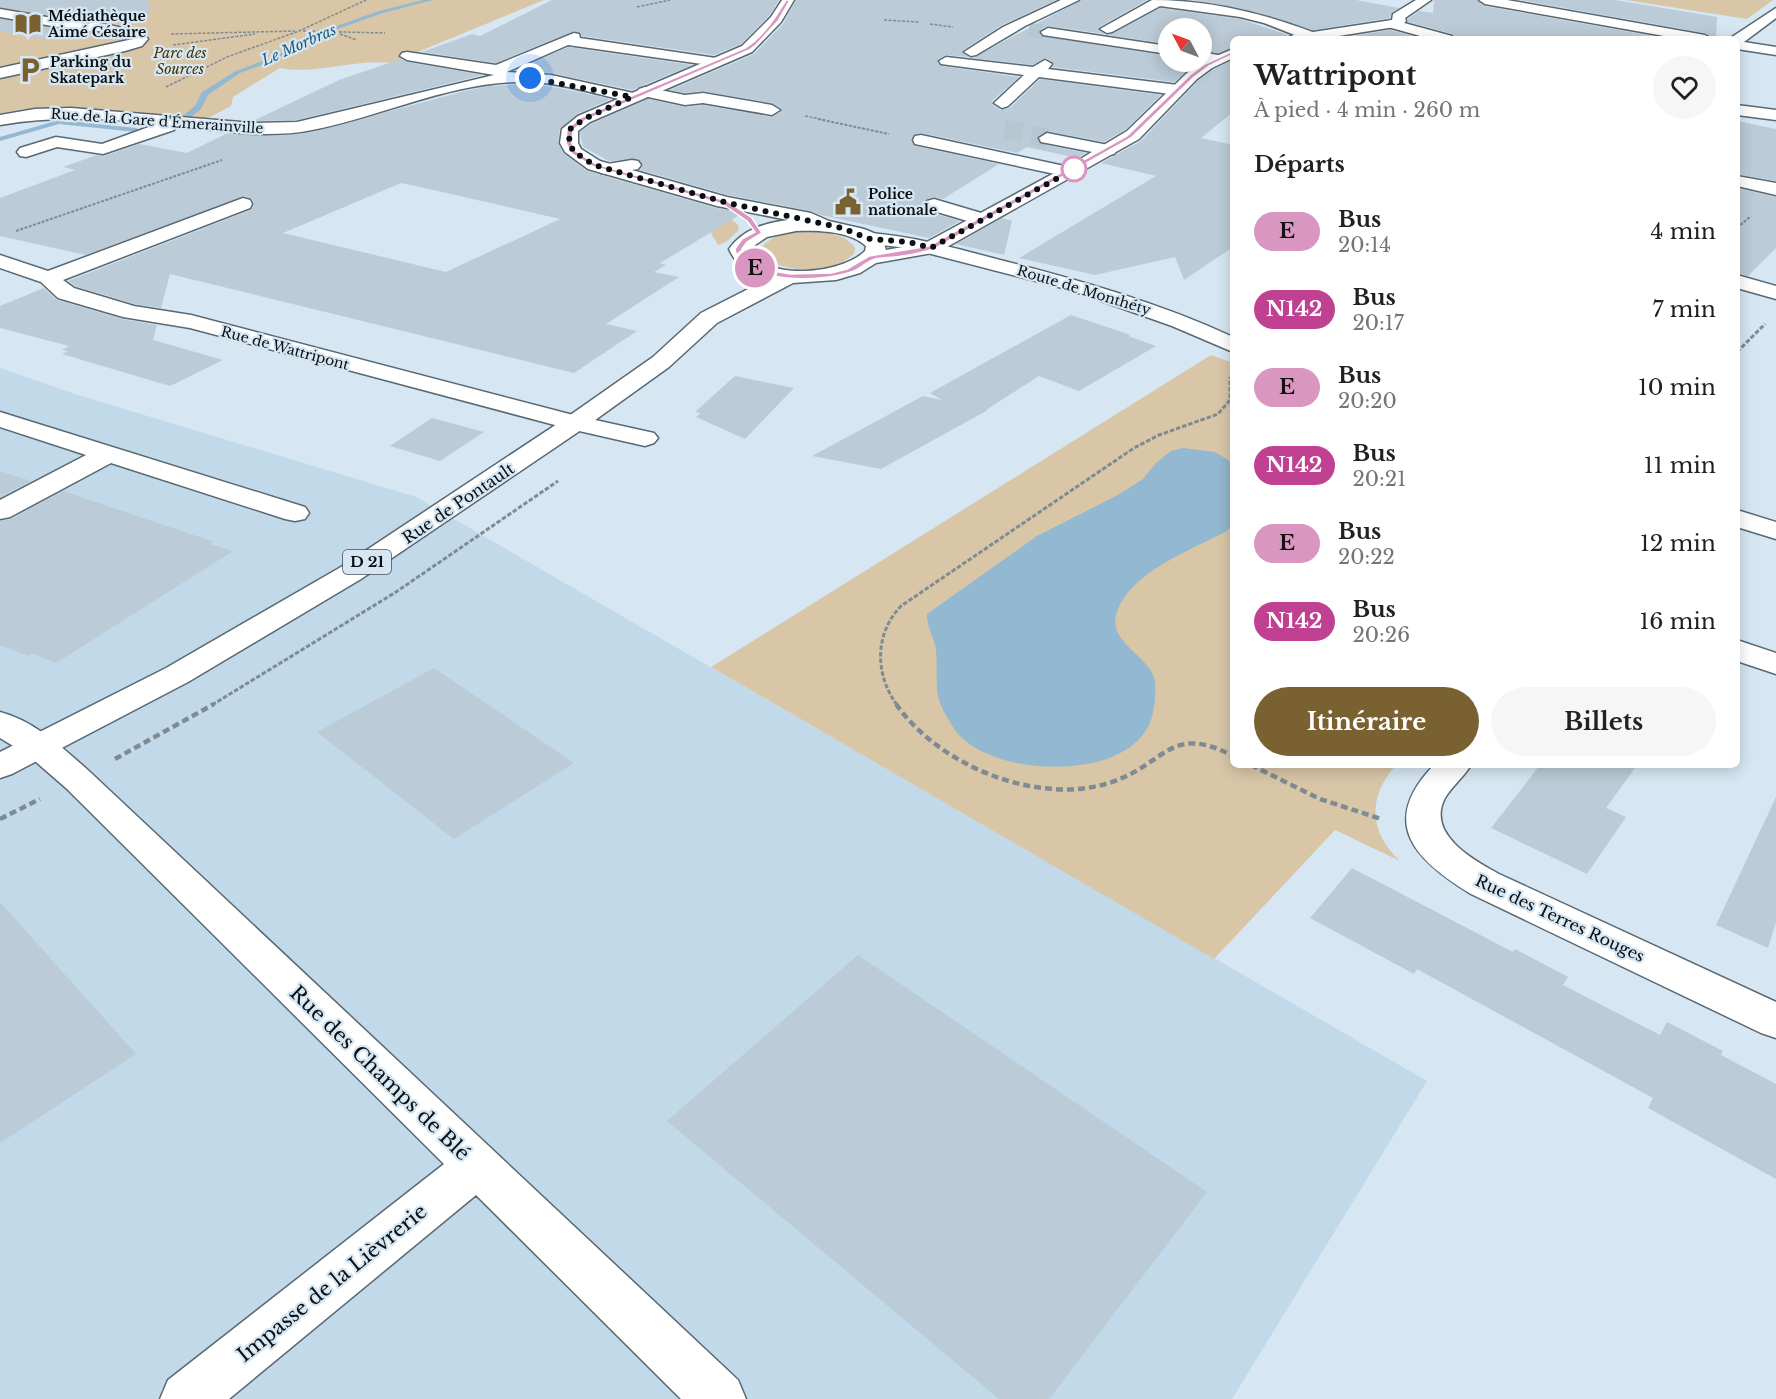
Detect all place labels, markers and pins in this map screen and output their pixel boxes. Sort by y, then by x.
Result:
place label: Médiathèque Aimé Césaire [47,7,146,41]
library icon: Médiathèque Aimé Césaire [13,9,43,39]
place label: Parking du Skatepark [50,53,131,87]
parking icon: Parking du Skatepark [15,55,45,85]
unlabelled marker [1061,156,1087,182]
place label: Police nationale [868,185,937,219]
public building icon: Police nationale [833,187,863,217]

